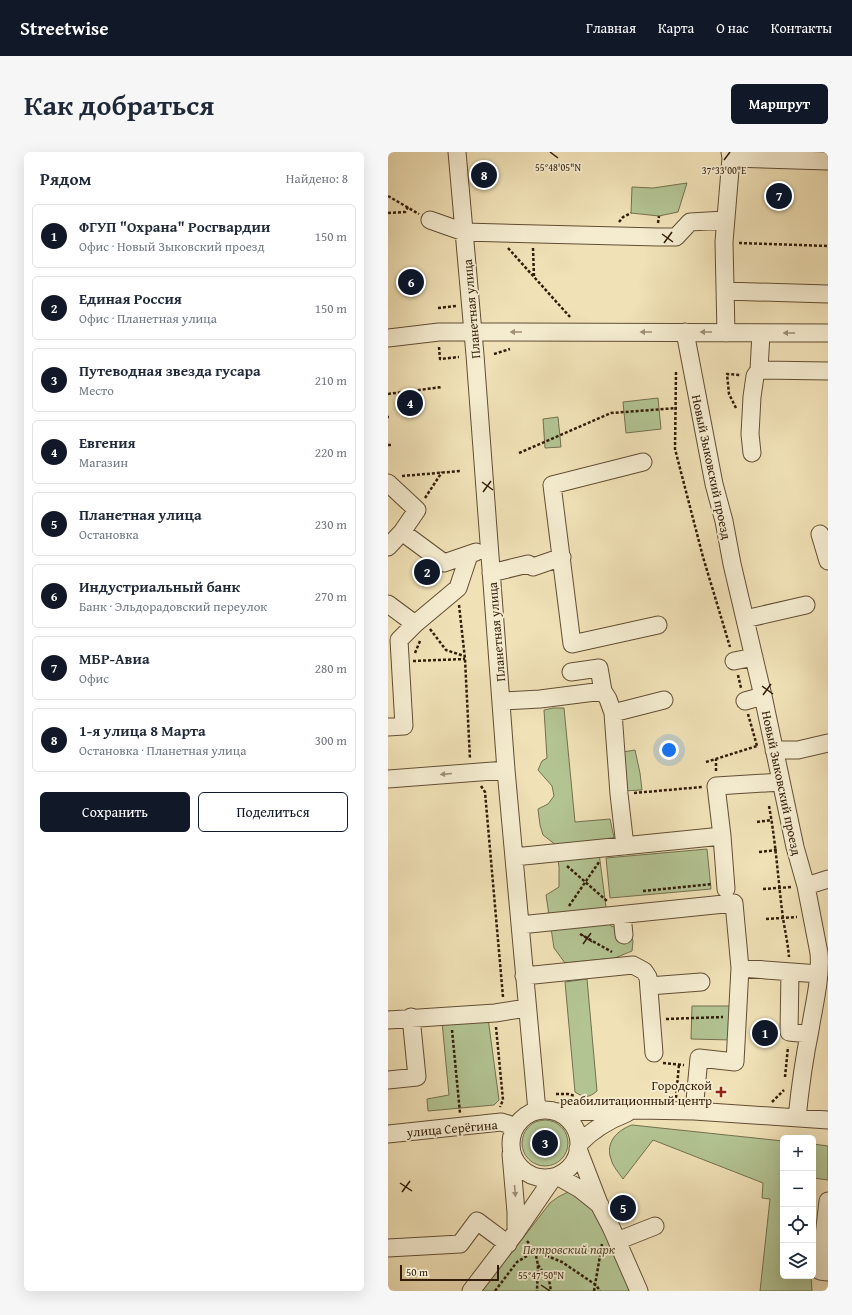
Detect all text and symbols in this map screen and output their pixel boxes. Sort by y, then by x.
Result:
text: Streetwise [20,14,109,42]
text: Главная [586,18,636,38]
text: Карта [658,18,694,38]
text: О нас [716,18,749,38]
text: Контакты [771,18,832,38]
text: Как добраться [24,84,214,125]
button: Маршрут [731,84,828,124]
pin: 8 [471,160,497,190]
text: 55°48'05"N [535,160,581,175]
text: 37°33'00"E [702,163,746,178]
text: Рядом [40,166,91,191]
text: Найдено: 8 [286,169,348,188]
pin: 7 [766,181,792,211]
text: ФГУП "Охрана" Росгвардии [79,216,270,237]
text: 1 [51,227,57,246]
text: 150 m [315,227,347,246]
text: Офис · Новый Зыковский проезд [79,237,265,256]
street label: Планетная улица [458,258,485,360]
pin: 6 [398,267,424,297]
text: Единая Россия [79,288,182,309]
text: 2 [51,299,57,318]
text: 150 m [315,299,347,318]
text: Офис · Планетная улица [79,309,217,328]
one-way arrow [509,329,522,335]
one-way arrow [639,329,652,335]
one-way arrow [700,329,712,336]
one-way arrow [782,330,795,336]
text: Путеводная звезда гусара [79,360,261,381]
text: 3 [51,371,57,390]
text: 210 m [315,371,347,390]
text: Место [79,381,114,400]
pin: 4 [397,388,423,418]
street label: Новый Зыковский проезд [687,393,736,541]
text: Евгения [79,432,136,453]
text: 4 [51,443,57,462]
text: 220 m [315,443,347,462]
text: Магазин [79,453,128,472]
text: Планетная улица [79,504,202,525]
text: 5 [51,515,57,534]
text: 230 m [315,515,347,534]
text: Остановка [79,525,139,544]
pin: 2 [414,557,440,587]
text: Индустриальный банк [79,576,240,597]
street label: Планетная улица [483,581,510,683]
text: 6 [51,587,57,606]
text: 270 m [315,587,347,606]
text: Банк · Эльдорадовский переулок [79,597,267,616]
text: МБР-Авиа [79,648,150,669]
text: 7 [51,659,57,678]
text: 280 m [315,659,347,678]
text: Офис [79,669,109,688]
street label: Новый Зыковский проезд [757,709,806,857]
text: 1-я улица 8 Марта [79,720,206,741]
text: 8 [51,731,57,750]
text: 300 m [315,731,347,750]
your location [659,740,679,760]
text: Остановка · Планетная улица [79,741,246,760]
one-way arrow [440,771,452,778]
button: Сохранить [40,792,190,832]
button: Поделиться [198,792,348,832]
pin: 1 [752,1018,778,1048]
place label: Городской реабилитационный центр [560,1076,712,1110]
marker: Городской реабилитационный центр [715,1086,727,1098]
street label: улица Серёгина [405,1115,499,1142]
pin: 3 [532,1128,558,1158]
map controls [780,1135,816,1279]
button: + [780,1135,816,1171]
button: − [780,1171,816,1207]
one-way arrow [511,1185,518,1197]
pin: 5 [610,1193,636,1223]
button: locate [780,1207,816,1243]
park label: Петровский парк [523,1240,616,1259]
button: layers [780,1243,816,1279]
scale bar [400,1263,499,1282]
text: 50 m [406,1264,428,1280]
text: 55°47'50"N [518,1268,564,1283]

